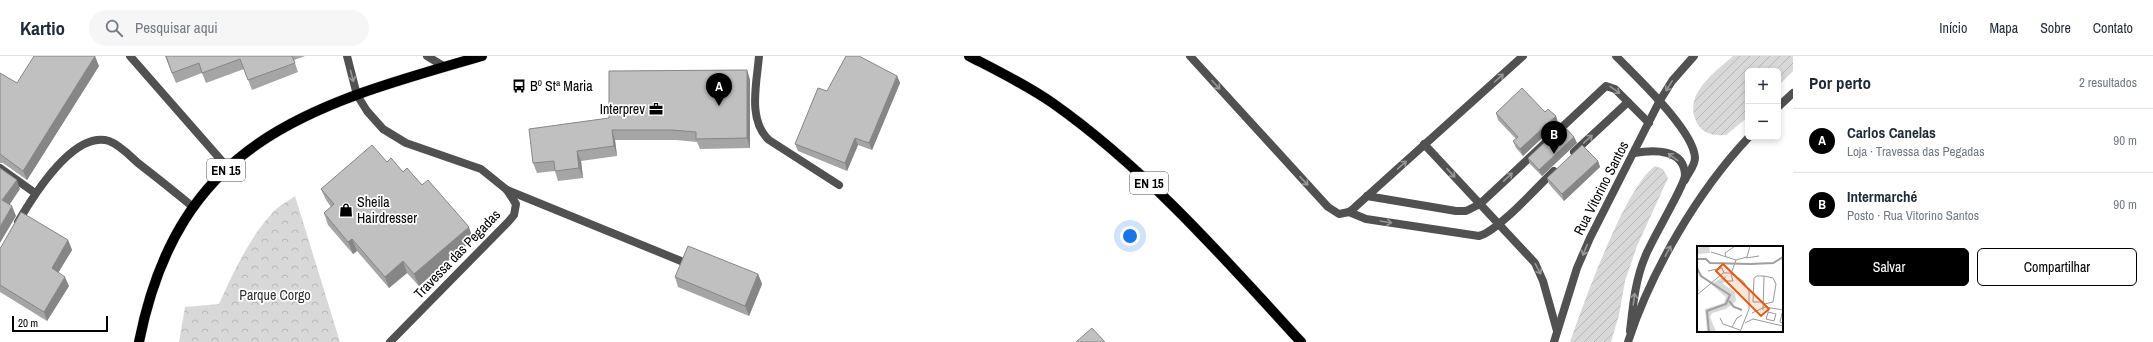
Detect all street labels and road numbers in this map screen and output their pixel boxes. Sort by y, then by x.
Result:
street label: Rua Vitorino Santos [1570,138,1633,238]
road number: EN 15 [207,159,245,181]
road number: EN 15 [1130,172,1168,194]
street label: Travessa das Pegadas [410,205,504,302]

